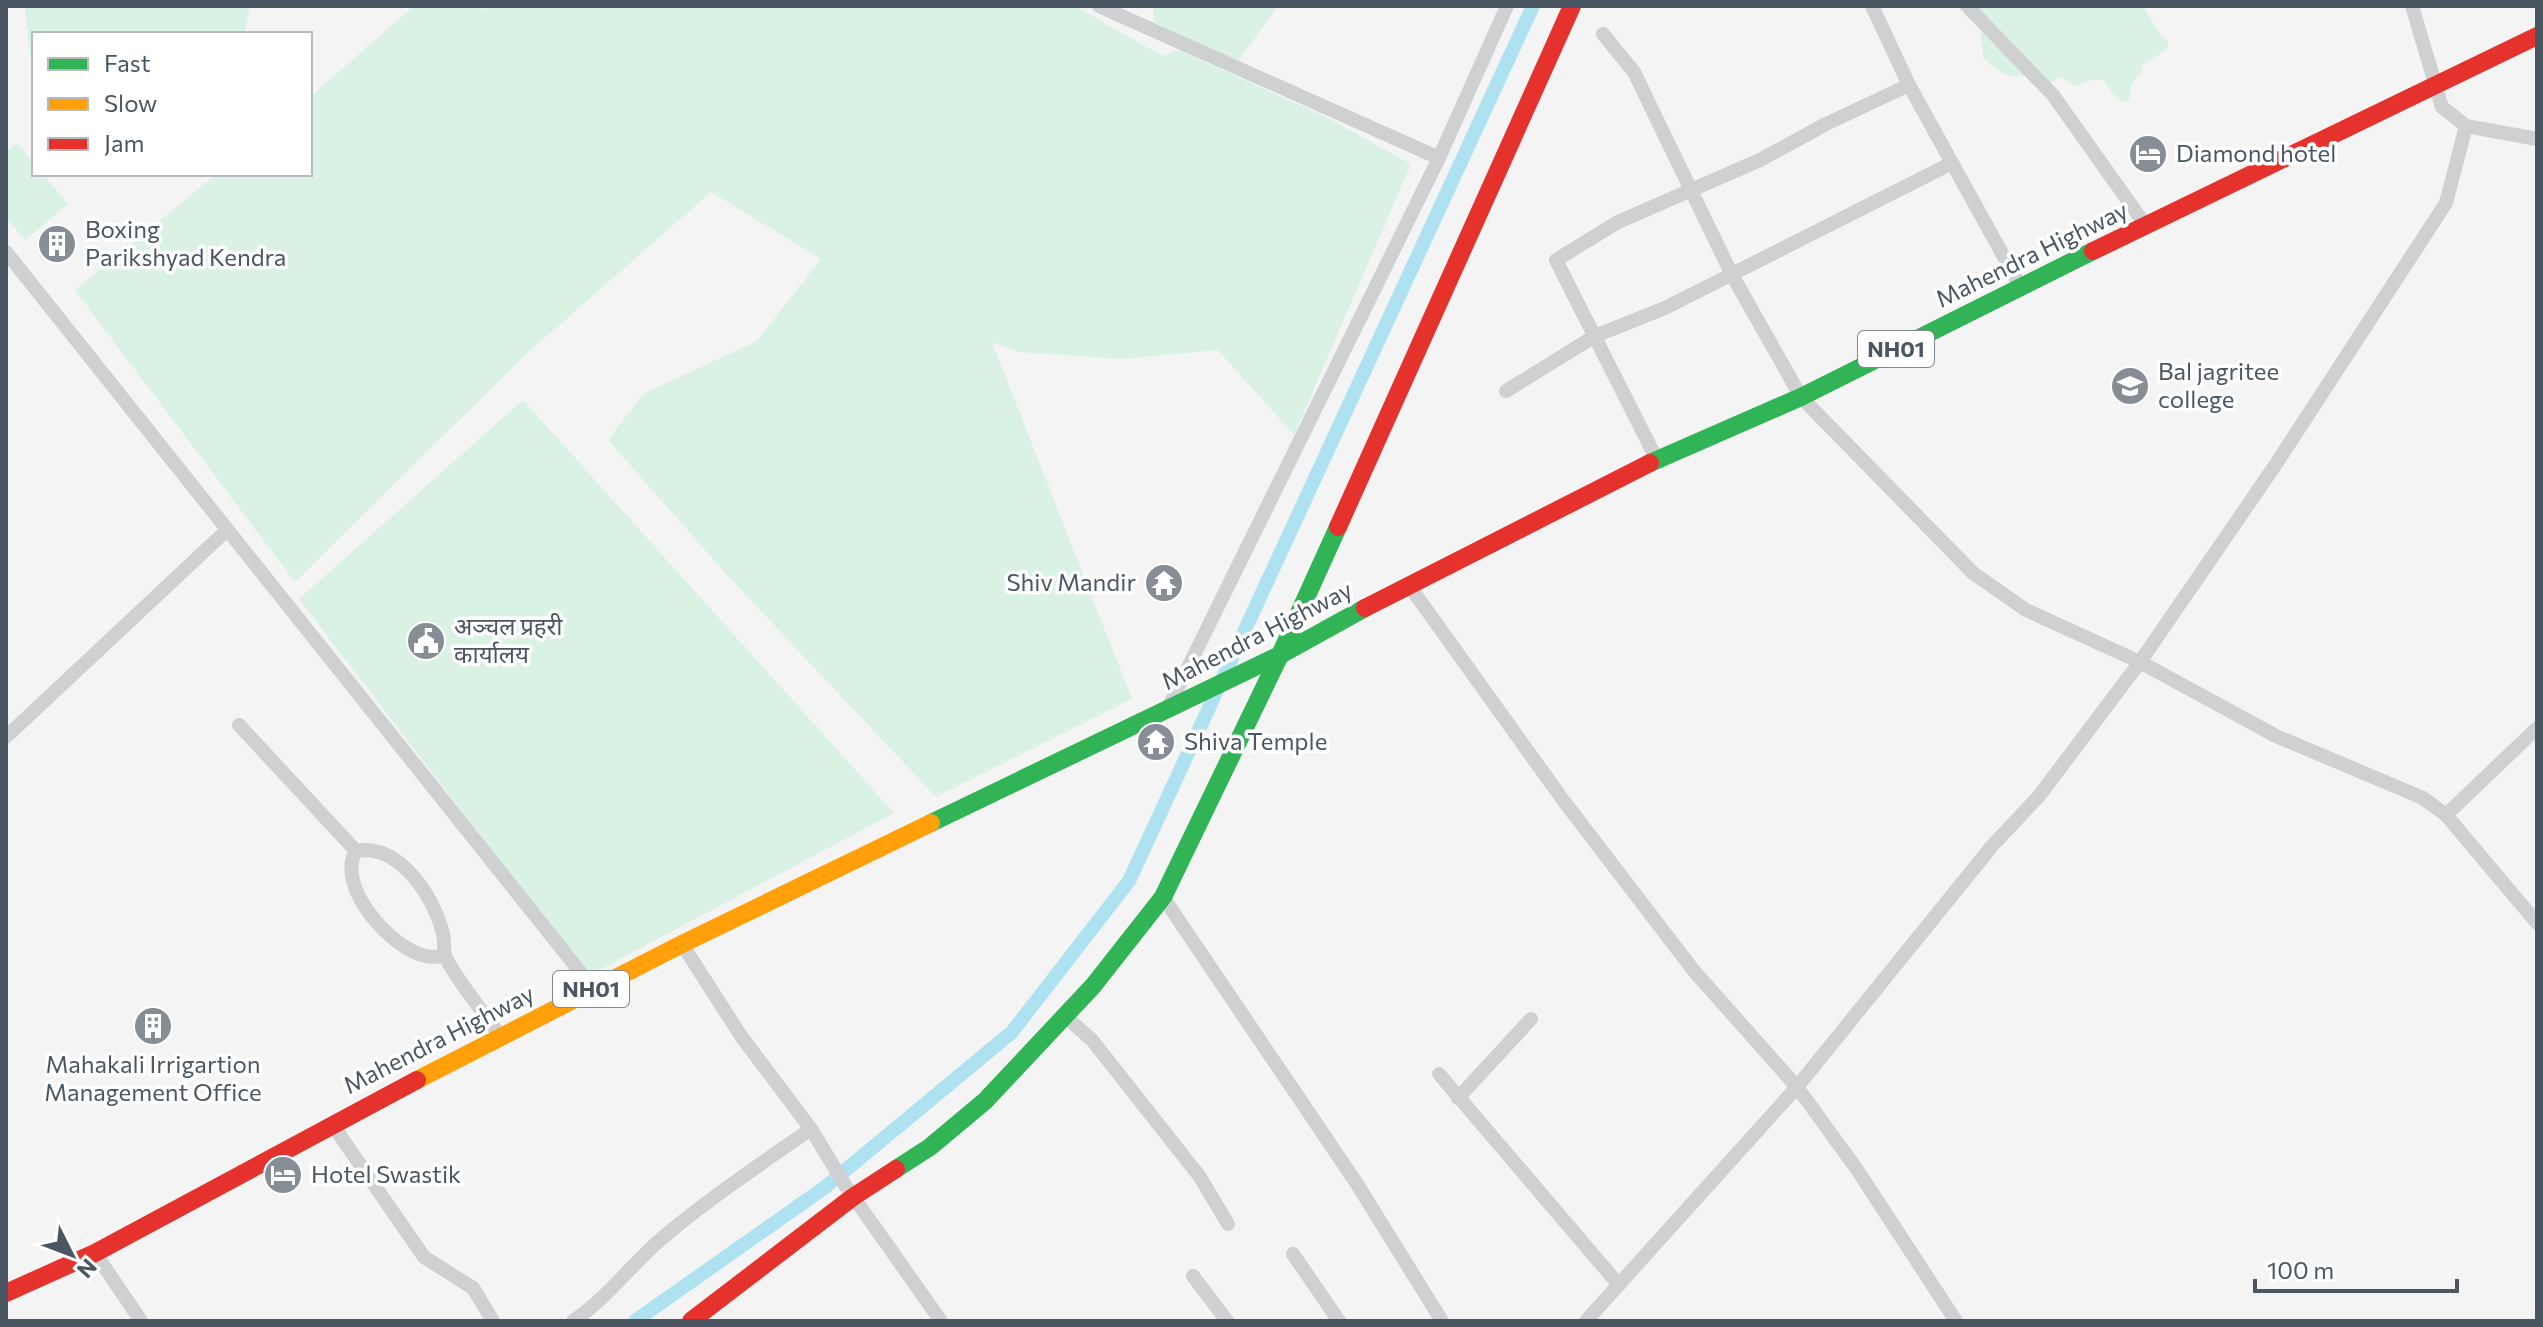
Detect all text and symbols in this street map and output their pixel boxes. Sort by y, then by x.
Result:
legend [32,32,312,176]
text: Fast [104,48,151,77]
text: Slow [104,88,157,117]
text: Jam [104,128,144,157]
hotel icon: Diamond hotel [2127,133,2169,175]
place label: Diamond hotel [2176,138,2336,167]
street label: Mahendra Highway [1931,195,2132,313]
place label: Boxing Parikshyad Kendra [85,214,286,271]
building icon: Boxing Parikshyad Kendra [36,223,78,265]
road number: NH01 [1858,331,1934,367]
place label: Bal jagritee college [2158,356,2279,413]
school or university icon: Bal jagritee college [2109,365,2151,407]
temple icon: Shiv Mandir [1143,562,1185,604]
place label: Shiv Mandir [1006,567,1136,596]
street label: Mahendra Highway [1156,574,1357,695]
place label: अञ्चल प्रहरी कार्यालय [454,611,563,668]
public building icon: अञ्चल प्रहरी कार्यालय [405,620,447,662]
temple icon: Shiva Temple [1135,721,1177,763]
place label: Shiva Temple [1184,726,1327,755]
road number: NH01 [553,971,629,1007]
street label: Mahendra Highway [338,978,539,1099]
building icon: Mahakali Irrigartion Management Office [132,1005,174,1047]
place label: Mahakali Irrigartion Management Office [44,1049,262,1106]
hotel icon: Hotel Swastik [262,1154,304,1196]
place label: Hotel Swastik [311,1159,461,1188]
north arrow [32,1215,112,1295]
scale bar [2255,1243,2457,1293]
text: N [72,1254,103,1284]
text: 100 m [2267,1255,2334,1284]

